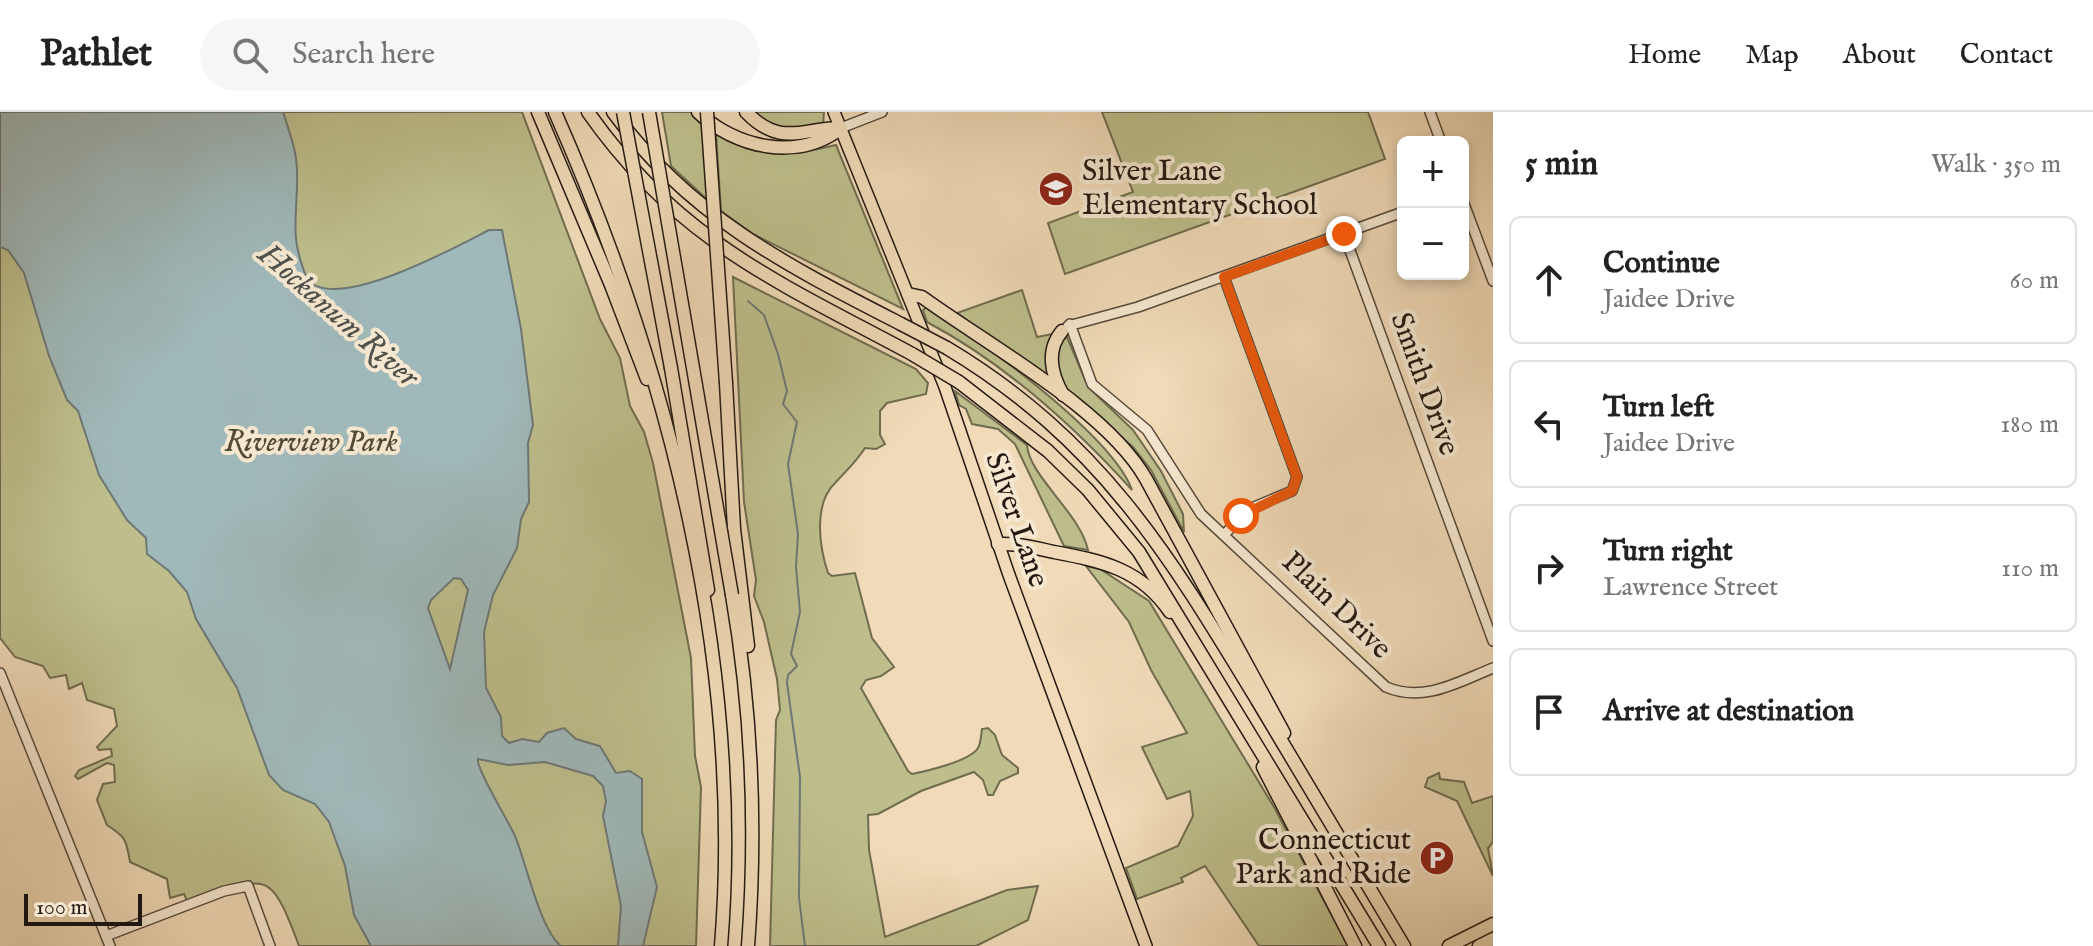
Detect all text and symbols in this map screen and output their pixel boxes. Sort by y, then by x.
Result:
search box [200,19,760,91]
text: Pathlet [40,31,152,79]
icon: search [228,33,272,77]
text: Search here [292,36,435,74]
text: Home [1628,38,1701,73]
text: Map [1745,38,1799,73]
text: About [1843,38,1916,73]
text: Contact [1960,38,2053,73]
map controls [1397,136,1469,280]
button: + [1397,136,1469,208]
text: 5 min [1525,143,1598,186]
text: Walk · 350 m [1931,148,2061,181]
place label: Silver Lane Elementary School [1082,153,1318,225]
school or university icon: Silver Lane Elementary School [1037,170,1075,208]
button: − [1397,208,1469,280]
route end [1326,216,1362,252]
water label: Hockanum River [248,234,429,399]
text: Continue [1603,245,1720,283]
icon: ahead [1527,258,1571,302]
text: 60 m [2010,264,2059,297]
text: Jaidee Drive [1603,283,1735,316]
street label: Smith Drive [1381,307,1467,461]
text: Turn left [1603,389,1714,427]
icon: left [1527,402,1571,446]
text: 180 m [2001,408,2059,441]
park label: Riverview Park [224,424,398,462]
text: Jaidee Drive [1603,427,1735,460]
street label: Silver Lane [975,448,1057,592]
route start [1223,498,1259,534]
text: Turn right [1603,533,1733,571]
street label: Plain Drive [1273,544,1399,668]
icon: right [1527,546,1571,590]
text: 110 m [2001,552,2059,585]
text: Lawrence Street [1603,571,1778,604]
icon: arrive [1527,690,1571,734]
text: Arrive at destination [1603,693,1854,731]
place label: Connecticut Park and Ride [1236,822,1411,894]
parking icon: Connecticut Park and Ride [1418,839,1456,877]
scale bar [24,890,142,926]
text: 100 m [36,894,88,922]

